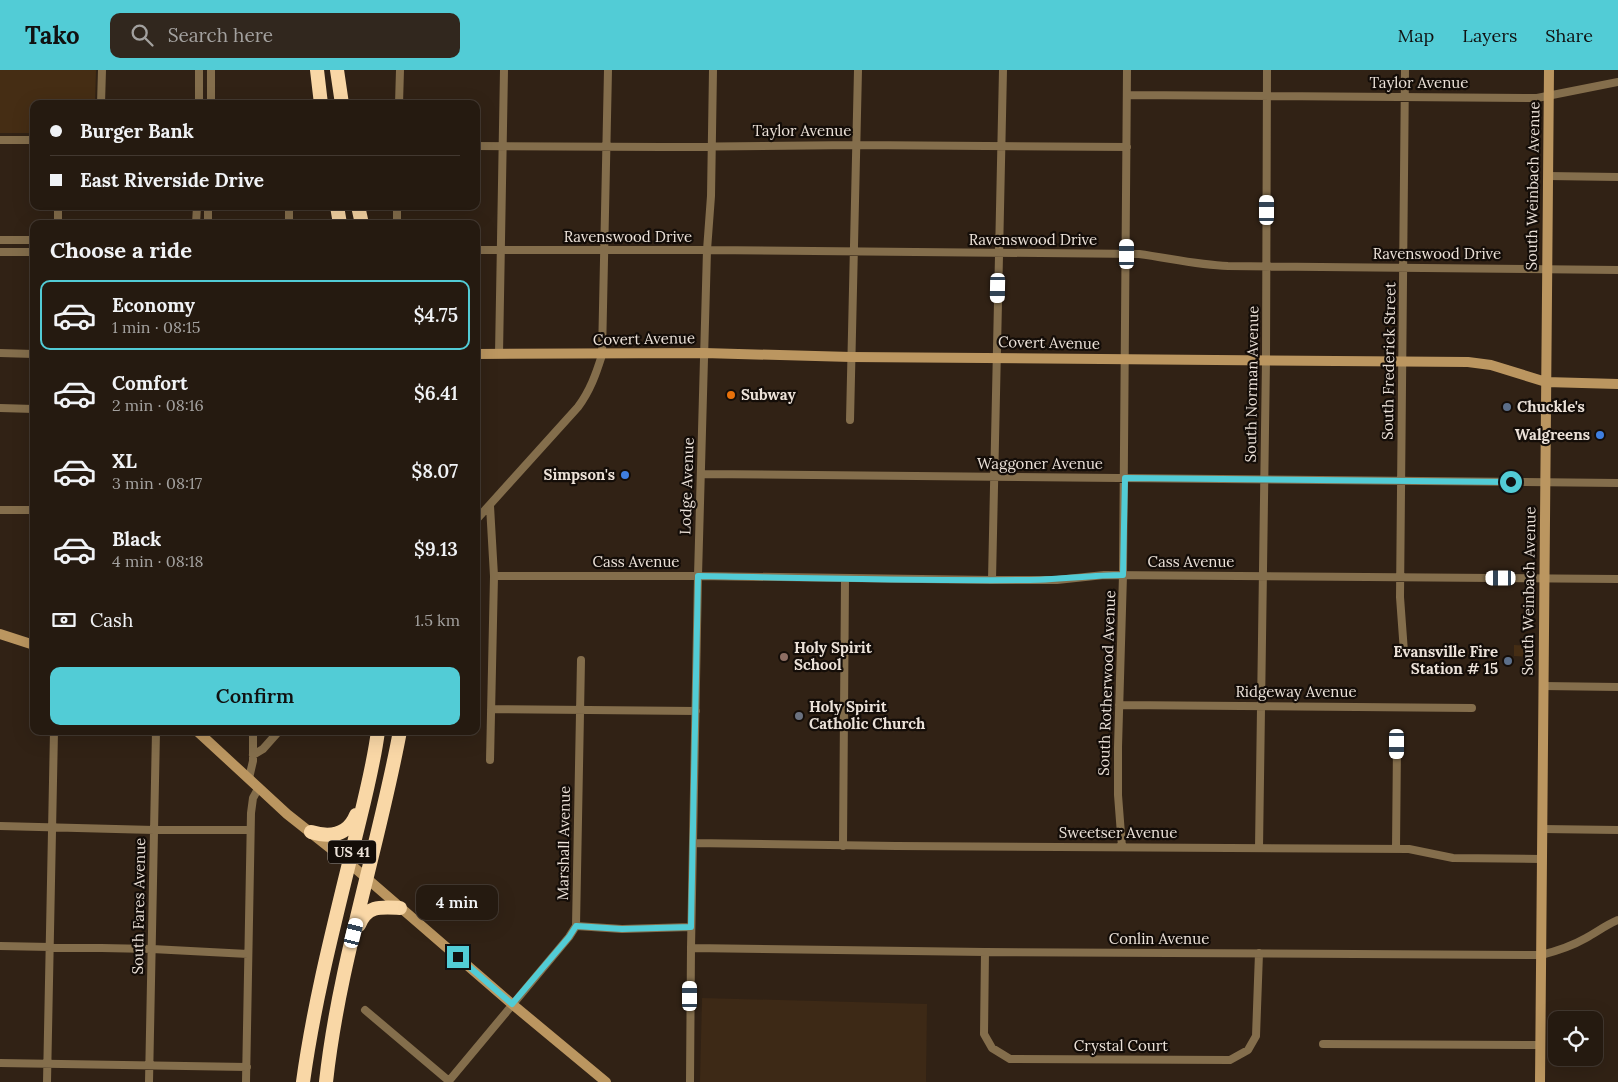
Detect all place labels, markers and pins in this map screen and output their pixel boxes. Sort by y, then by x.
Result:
place label: Subway [741,385,796,404]
marker: Subway [725,389,737,401]
place label: Chuckle's [1517,397,1585,416]
marker: Chuckle's [1501,401,1513,413]
place label: Walgreens [1515,425,1590,444]
marker: Walgreens [1594,429,1606,441]
place label: Simpson's [544,465,615,484]
marker: Simpson's [619,469,631,481]
place label: Holy Spirit School [794,638,873,674]
place label: Evansville Fire Station # 15 [1393,642,1498,678]
marker: Holy Spirit School [778,651,790,663]
marker: Evansville Fire Station # 15 [1502,655,1514,667]
place label: Holy Spirit Catholic Church [809,697,926,733]
marker: Holy Spirit Catholic Church [793,710,805,722]

